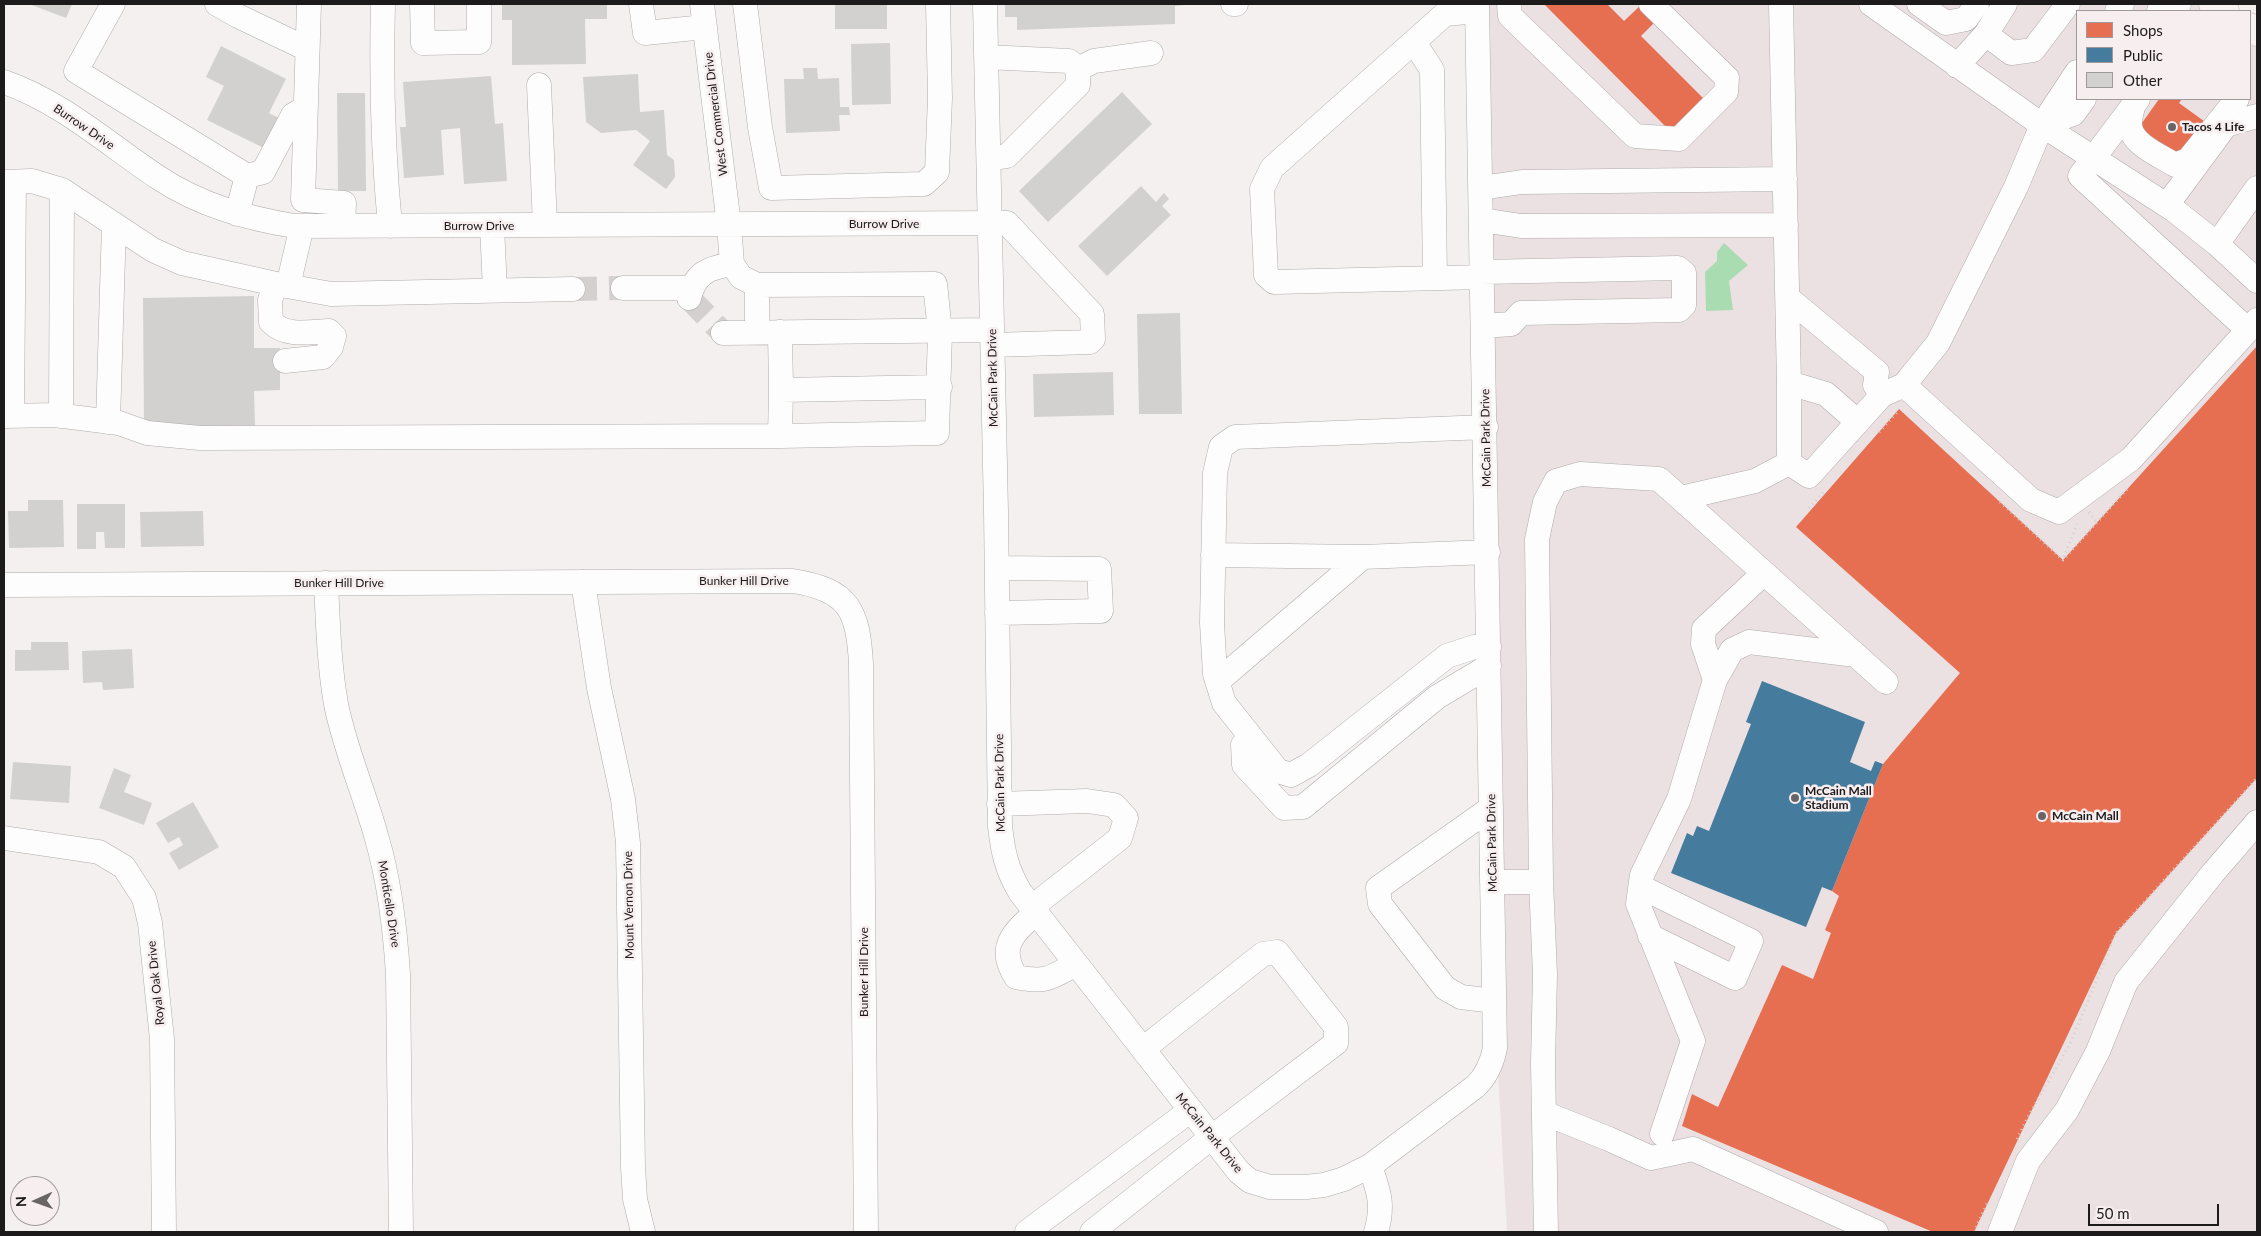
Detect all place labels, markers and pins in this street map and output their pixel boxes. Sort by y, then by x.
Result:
place label: Tacos 4 Life [2182,120,2244,134]
marker: Tacos 4 Life [2166,121,2178,133]
place label: McCain Mall Stadium [1805,784,1872,812]
marker: McCain Mall Stadium [1789,792,1801,804]
place label: McCain Mall [2052,809,2119,823]
marker: McCain Mall [2036,810,2048,822]

